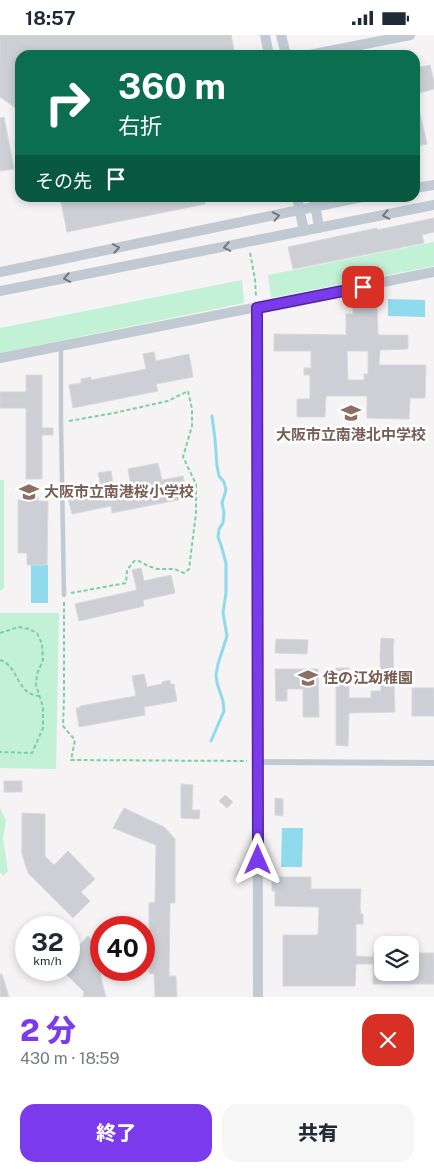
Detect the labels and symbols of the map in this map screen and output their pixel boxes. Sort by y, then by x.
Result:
one-way arrow [382,209,391,219]
one-way arrow [271,211,280,222]
one-way arrow [223,241,231,252]
one-way arrow [112,244,121,254]
pin [342,266,384,308]
one-way arrow [63,273,72,283]
school or university icon: 大阪市立南港北中学校 [340,402,362,424]
place label: 大阪市立南港北中学校 [276,426,426,443]
school or university icon: 大阪市立南港桜小学校 [18,481,40,503]
place label: 大阪市立南港桜小学校 [44,483,194,500]
school or university icon: 住の江幼稚園 [297,667,319,689]
place label: 住の江幼稚園 [323,669,413,686]
position arrow [231,833,283,885]
speed limit sign: 40 [90,916,155,981]

